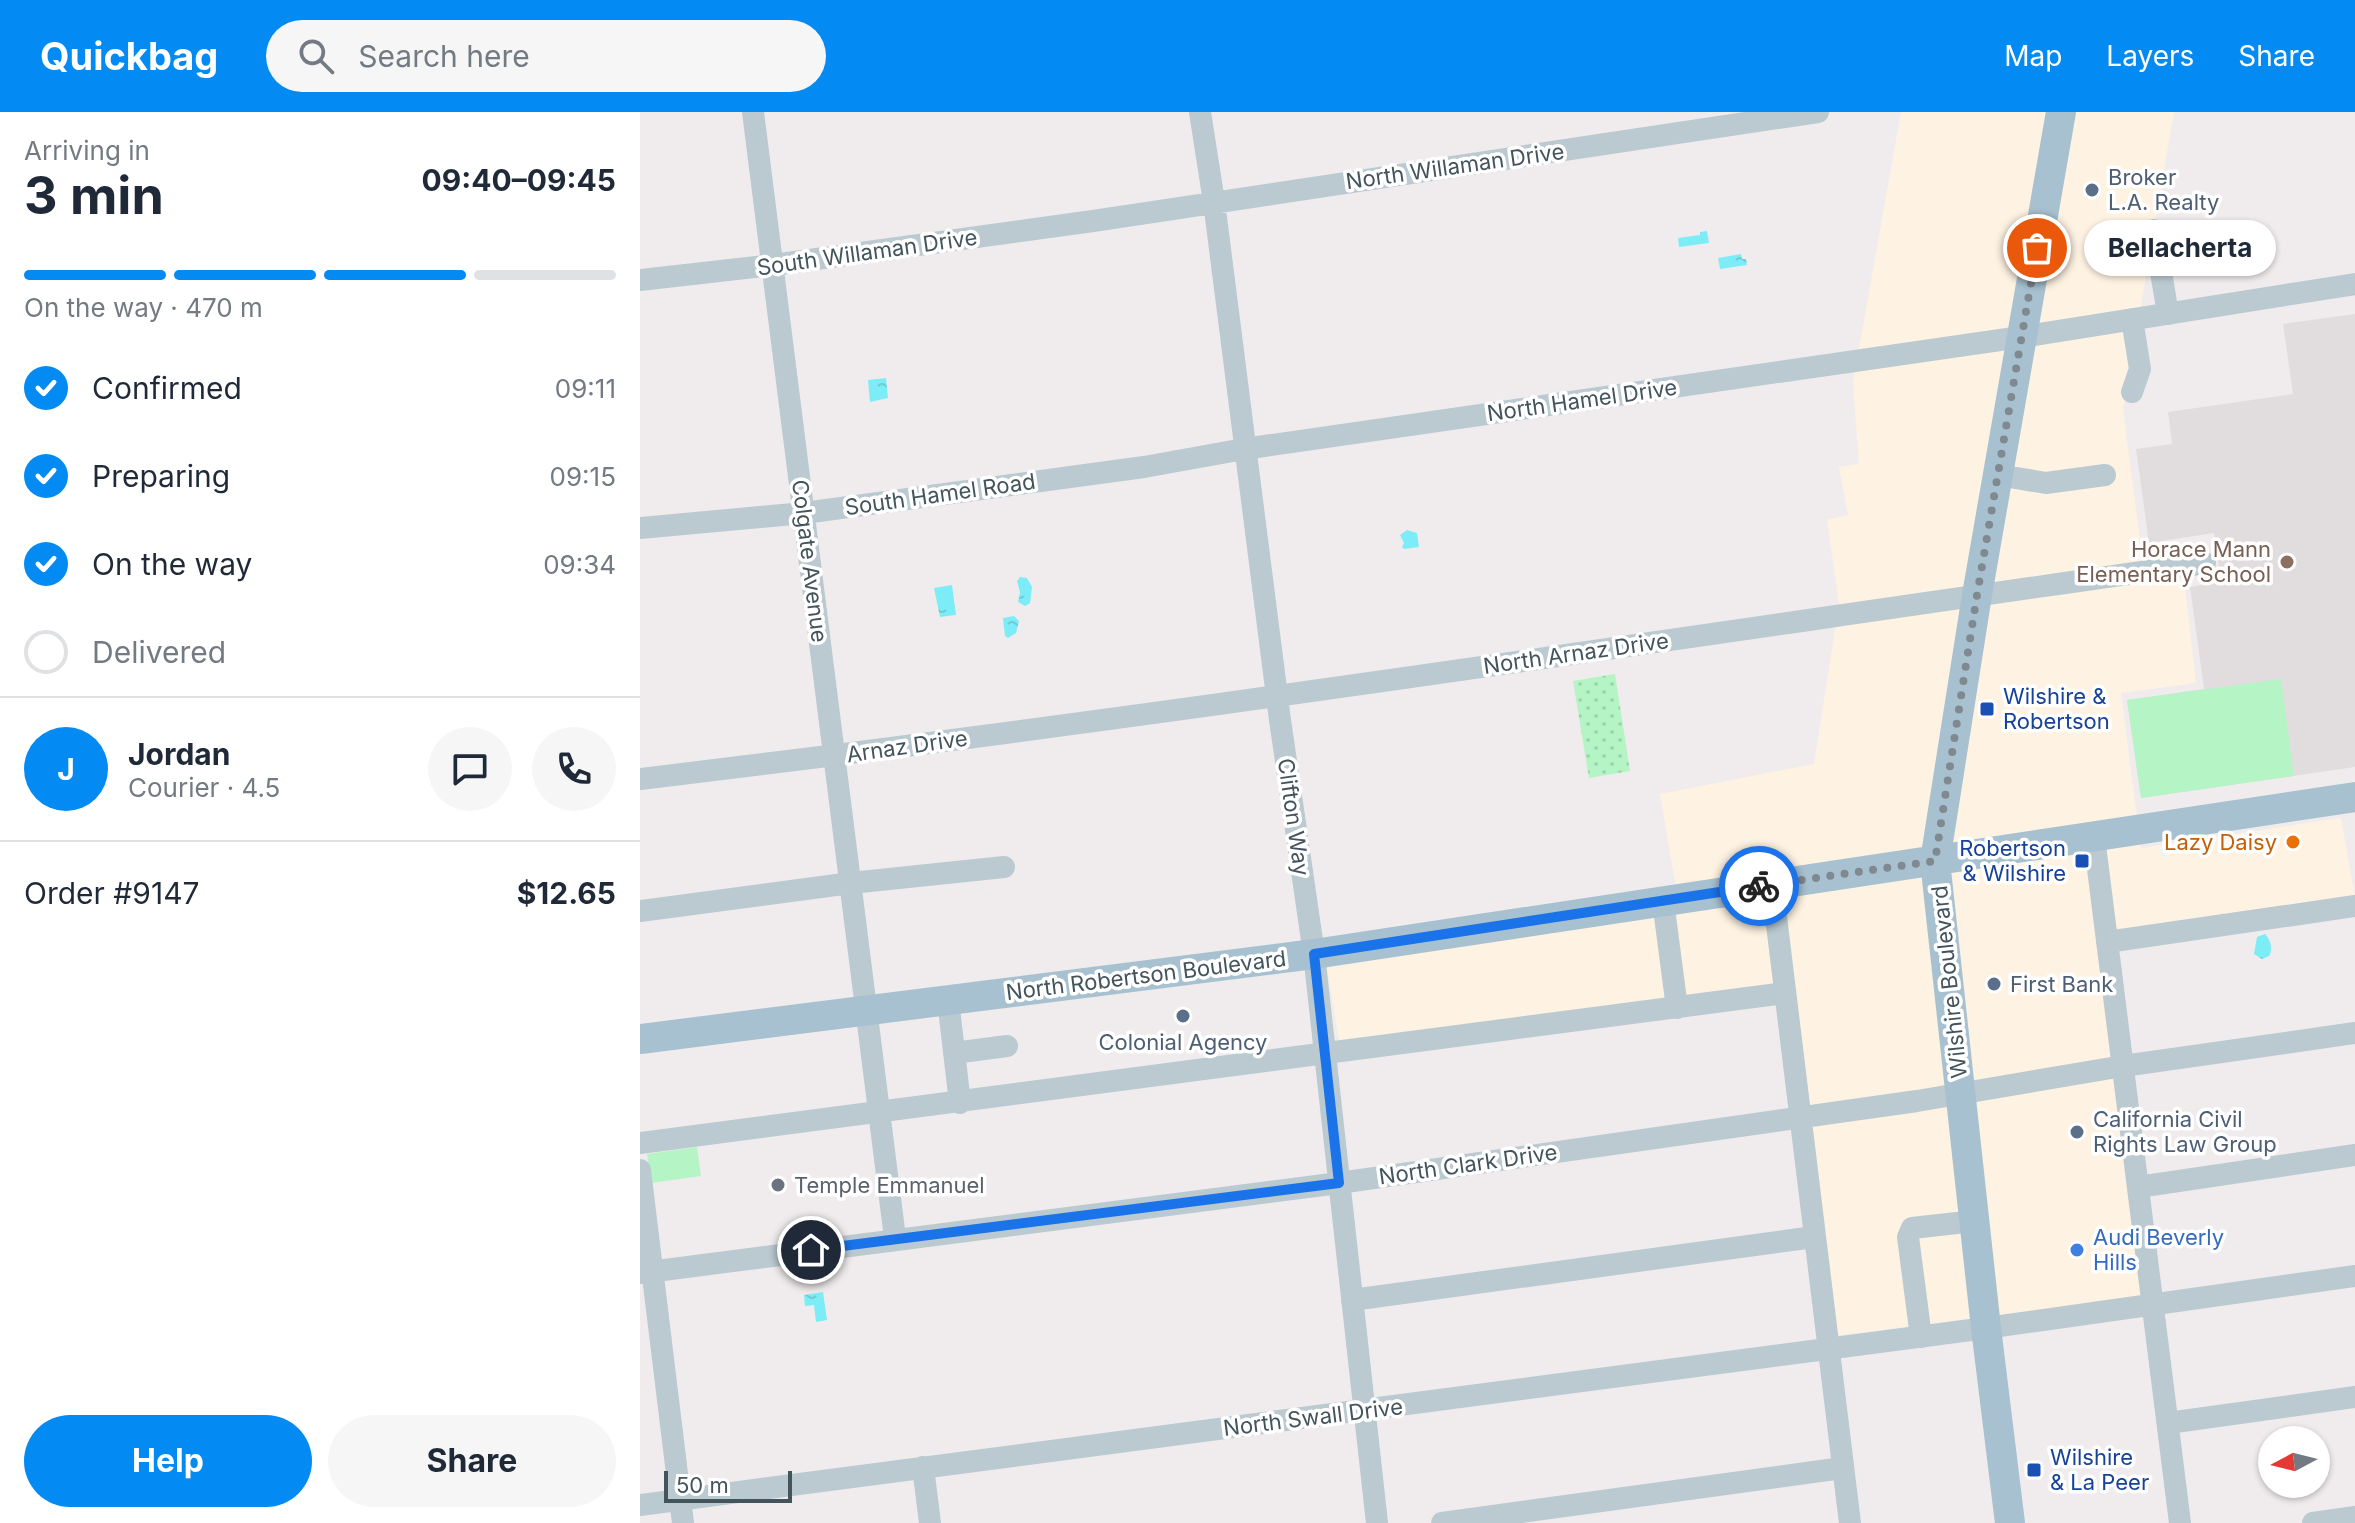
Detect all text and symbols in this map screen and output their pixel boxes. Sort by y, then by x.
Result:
search box [266,20,826,92]
text: Quickbag [40,33,218,79]
icon: search [294,34,338,78]
text: Search here [358,38,530,74]
text: Map [2004,39,2062,73]
text: Layers [2106,39,2194,73]
text: Share [2238,39,2315,73]
text: Arriving in [24,135,150,166]
street label: North Willaman Drive [1344,138,1566,194]
text: 09:40–09:45 [422,162,616,198]
text: 3 min [24,164,164,227]
place label: Broker L.A. Realty [2108,164,2219,215]
marker: Broker L.A. Realty [2083,181,2101,199]
pin [2003,214,2071,282]
callout: Bellacherta [2085,220,2277,276]
street label: South Willaman Drive [755,224,979,280]
icon: bag [2015,226,2059,270]
text: Bellacherta [2108,232,2252,263]
text: On the way · 470 m [24,292,263,323]
icon: check [24,366,68,410]
text: Confirmed [92,370,242,406]
text: 09:11 [555,373,616,404]
street label: North Hamel Drive [1485,374,1679,426]
icon: check [24,454,68,498]
text: Preparing [92,458,230,494]
text: 09:15 [550,461,616,492]
street label: South Hamel Road [843,468,1037,520]
street label: Colgate Avenue [787,478,833,644]
place label: Horace Mann Elementary School [2076,536,2271,587]
icon: check [24,542,68,586]
text: On the way [92,546,252,582]
text: 09:34 [543,549,616,580]
marker: Horace Mann Elementary School [2278,553,2296,571]
street label: North Arnaz Drive [1482,627,1670,679]
text: Delivered [92,634,226,670]
place label: Wilshire & Robertson [2003,683,2110,734]
marker: Wilshire & Robertson [1978,700,1996,718]
street label: Arnaz Drive [845,725,969,767]
button: chat [428,727,512,811]
button: phone [532,727,616,811]
text: Jordan [128,736,230,772]
text: J [57,751,75,787]
street label: Clifton Way [1273,757,1315,877]
text: Courier · 4.5 [128,772,280,803]
place label: Lazy Daisy [2164,829,2277,855]
marker: Lazy Daisy [2284,833,2302,851]
place label: Robertson & Wilshire [1959,835,2066,886]
courier [1719,846,1799,926]
marker: Robertson & Wilshire [2073,852,2091,870]
icon: bike [1737,864,1781,908]
text: Order #9147 [24,875,200,911]
text: $12.65 [517,875,616,911]
street label: Wilshire Boulevard [1926,884,1972,1080]
street label: North Robertson Boulevard [1004,945,1288,1005]
place label: First Bank [2010,971,2113,997]
marker: First Bank [1985,975,2003,993]
marker: Colonial Agency [1174,1007,1192,1025]
place label: Colonial Agency [1099,1029,1267,1055]
place label: California Civil Rights Law Group [2093,1106,2277,1157]
marker: California Civil Rights Law Group [2068,1123,2086,1141]
street label: North Clark Drive [1377,1139,1559,1189]
place label: Temple Emmanuel [794,1172,985,1198]
marker: Temple Emmanuel [769,1176,787,1194]
pin [777,1216,845,1284]
place label: Audi Beverly Hills [2093,1224,2224,1275]
icon: home [789,1228,833,1272]
marker: Audi Beverly Hills [2068,1241,2086,1259]
street label: North Swall Drive [1222,1393,1404,1441]
button: Help [24,1415,312,1507]
button: Share [328,1415,616,1507]
north arrow [2258,1426,2330,1498]
map controls [2258,1426,2330,1498]
place label: Wilshire & La Peer [2050,1444,2149,1495]
marker: Wilshire & La Peer [2025,1461,2043,1479]
scale bar [664,1467,792,1503]
text: 50 m [676,1472,729,1498]

